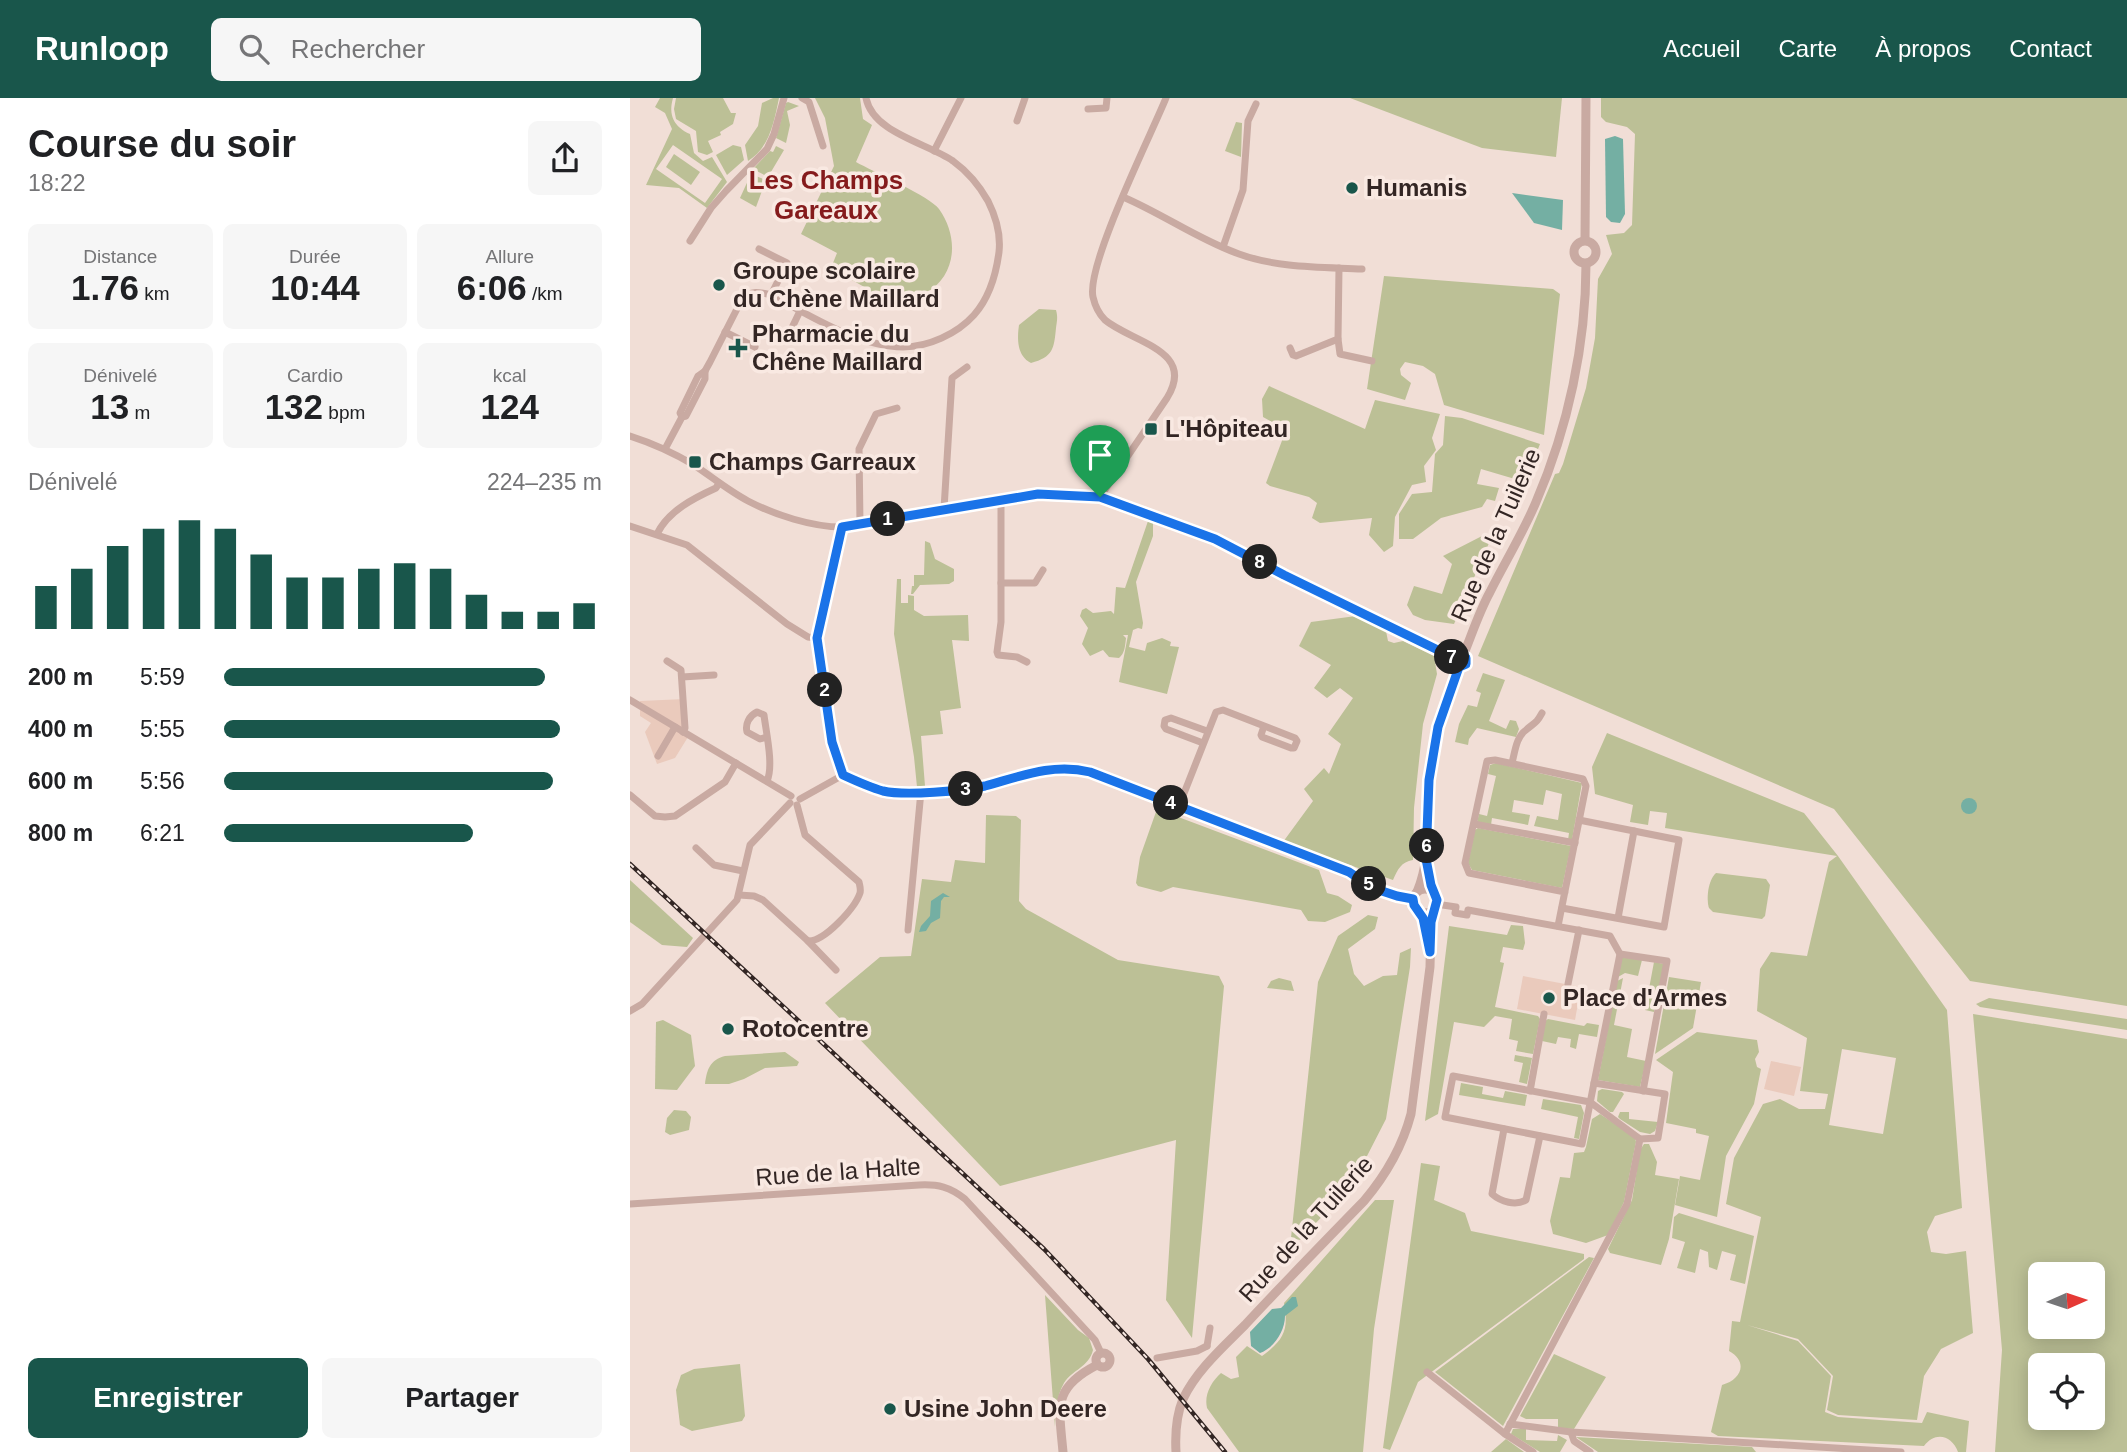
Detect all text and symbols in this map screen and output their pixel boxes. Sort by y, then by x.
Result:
search box [211,18,701,81]
text: Runloop [35,30,169,67]
icon: search [235,30,273,68]
text: Rechercher [291,34,425,64]
text: Accueil [1663,35,1741,62]
text: Carte [1779,35,1837,62]
text: À propos [1875,35,1971,62]
text: Contact [2009,35,2092,62]
button: share [528,121,602,195]
text: Course du soir [28,123,296,165]
district label: Les Champs Gareaux [749,165,903,225]
text: 18:22 [28,170,86,196]
place label: Humanis [1366,174,1467,201]
marker: Humanis [1344,180,1360,196]
text: Distance [83,246,157,267]
text: Durée [289,246,341,267]
text: Allure [485,246,534,267]
place label: Groupe scolaire du Chène Maillard [733,257,940,312]
text: 1.76 [71,268,139,307]
text: 10:44 [270,268,360,307]
text: 6:06 [457,268,527,307]
marker: Groupe scolaire du Chène Maillard [711,277,727,293]
text: km [139,283,170,304]
text: /km [527,283,563,304]
place label: Pharmacie du Chêne Maillard [752,320,923,375]
marker: Pharmacie du Chêne Maillard [730,340,746,356]
text: Dénivelé [83,365,157,386]
text: Cardio [287,365,343,386]
text: kcal [493,365,527,386]
text: 13 [90,387,129,426]
text: 132 [265,387,323,426]
text: 124 [480,387,539,426]
text: m [129,402,150,423]
text: bpm [323,402,365,423]
place label: L'Hôpiteau [1165,415,1288,442]
marker: L'Hôpiteau [1143,421,1159,437]
pin [1070,425,1130,497]
icon: arrive [1081,436,1119,474]
street label: Rue de la Tuilerie [1445,444,1546,626]
place label: Champs Garreaux [709,448,916,475]
marker: Champs Garreaux [687,454,703,470]
text: Dénivelé [28,469,118,495]
text: 224–235 m [487,469,602,495]
pin: 1 [870,502,906,536]
text: 1 [882,508,893,529]
pin: 8 [1242,545,1278,580]
text: 8 [1254,551,1265,572]
pin: 7 [1434,640,1470,674]
text: 7 [1446,646,1457,667]
text: 200 m [28,664,93,690]
text: 5:59 [140,664,185,690]
pin: 2 [808,672,842,708]
text: 2 [819,679,830,700]
text: 400 m [28,716,93,742]
text: 5:55 [140,716,185,742]
text: 600 m [28,768,93,794]
text: 5:56 [140,768,185,794]
pin: 3 [948,772,984,806]
text: 3 [960,778,971,799]
pin: 4 [1154,786,1188,820]
text: 4 [1165,792,1176,813]
text: 800 m [28,820,93,846]
text: 6:21 [140,820,185,846]
pin: 6 [1410,828,1444,864]
text: 6 [1421,835,1432,856]
pin: 5 [1352,866,1386,902]
text: 5 [1363,873,1374,894]
place label: Place d'Armes [1563,984,1727,1011]
marker: Place d'Armes [1541,990,1557,1006]
place label: Rotocentre [742,1015,869,1042]
marker: Rotocentre [720,1021,736,1037]
street label: Rue de la Tuilerie [1233,1150,1378,1307]
street label: Rue de la Halte [755,1152,921,1191]
north arrow [2028,1262,2105,1339]
map controls [2028,1262,2105,1430]
button: locate [2028,1353,2105,1430]
button: Enregistrer [28,1358,308,1438]
button: Partager [322,1358,602,1438]
place label: Usine John Deere [904,1395,1107,1422]
marker: Usine John Deere [882,1401,898,1417]

